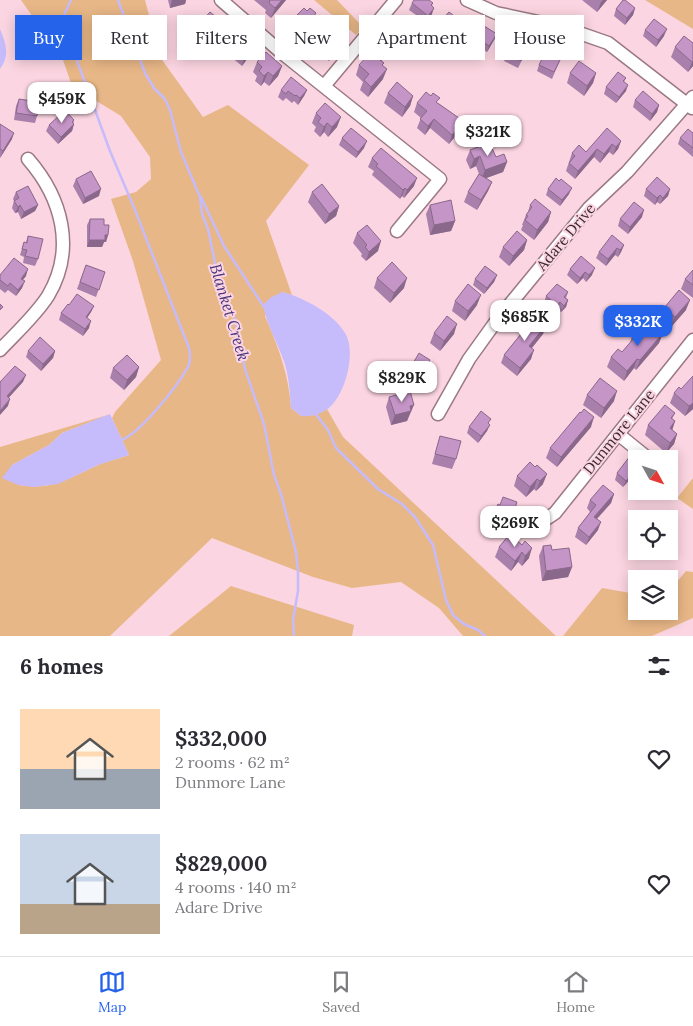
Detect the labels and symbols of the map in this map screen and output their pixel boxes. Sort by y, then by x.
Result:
pin: $459K [27,82,97,124]
pin: $321K [453,114,523,157]
street label: Adare Drive [531,199,599,275]
water label: Blanket Creek [206,261,254,363]
pin: $685K [490,300,560,342]
pin: $332K [603,304,673,347]
pin: $829K [367,360,437,403]
street label: Dunmore Lane [579,385,659,478]
north arrow [628,450,678,500]
pin: $269K [480,506,550,548]

